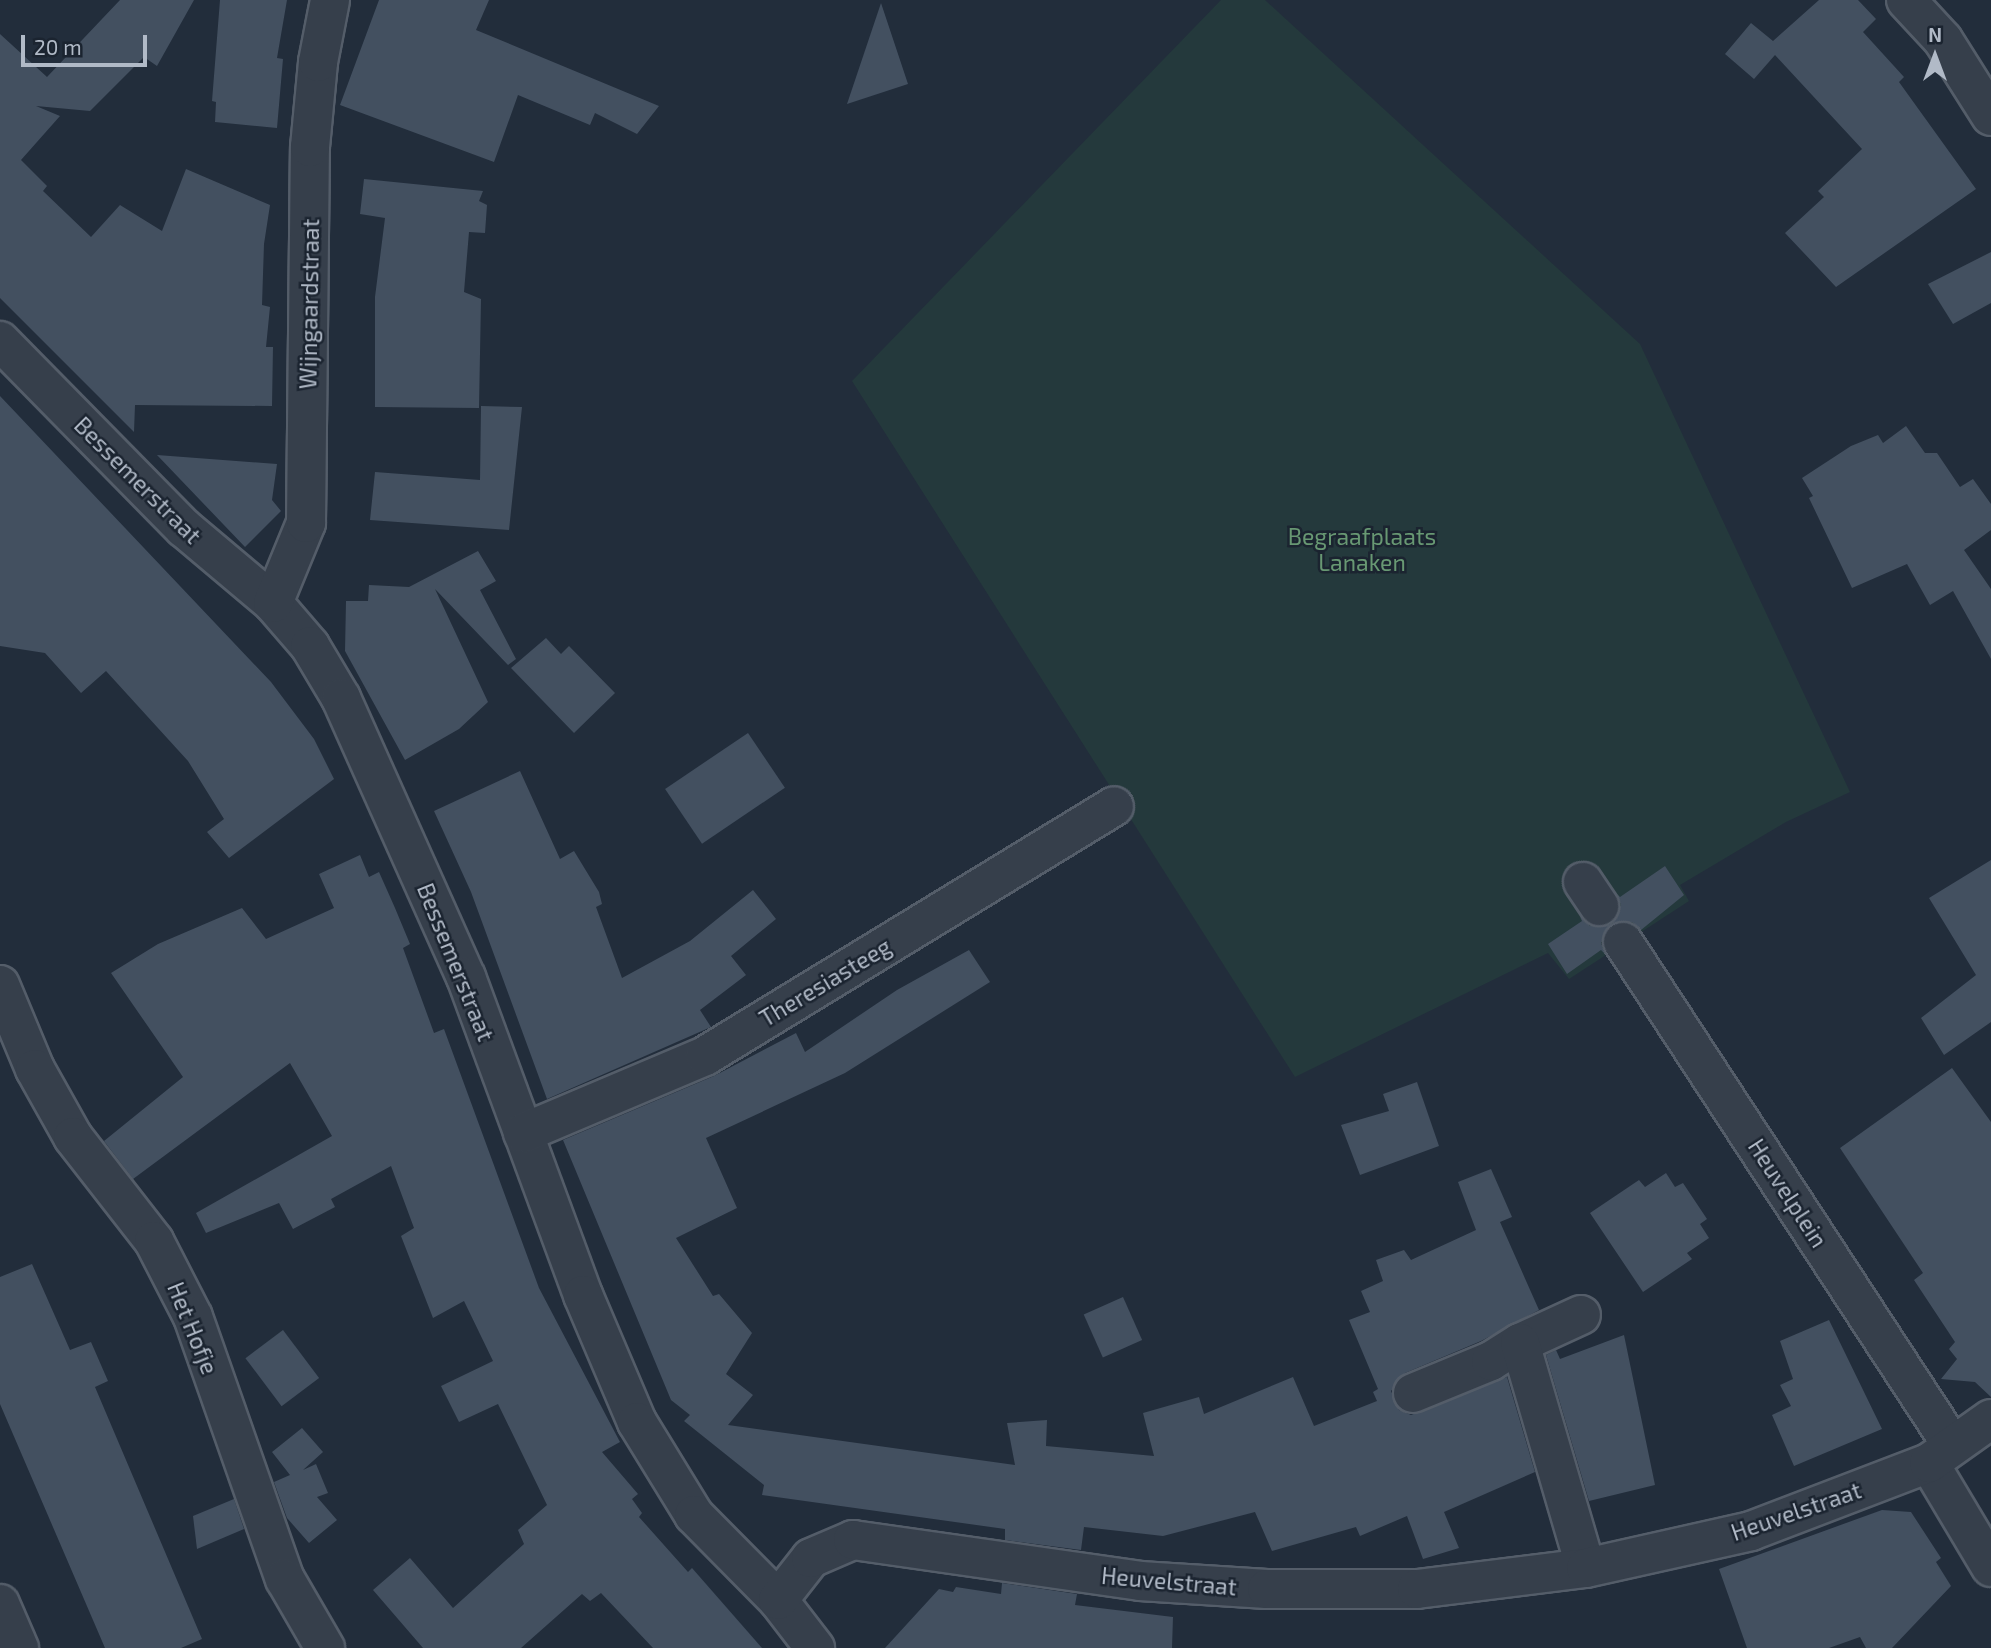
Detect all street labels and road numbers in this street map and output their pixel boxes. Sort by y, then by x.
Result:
street label: Wijngaardstraat [294,219,324,389]
street label: Bessemerstraat [69,411,207,549]
street label: Bessemerstraat [412,879,500,1045]
street label: Theresiasteeg [754,932,896,1032]
street label: Heuvelplein [1743,1134,1833,1252]
street label: Het Hofje [162,1278,224,1378]
street label: Heuvelstraat [1727,1476,1865,1546]
street label: Heuvelstraat [1100,1561,1238,1601]

